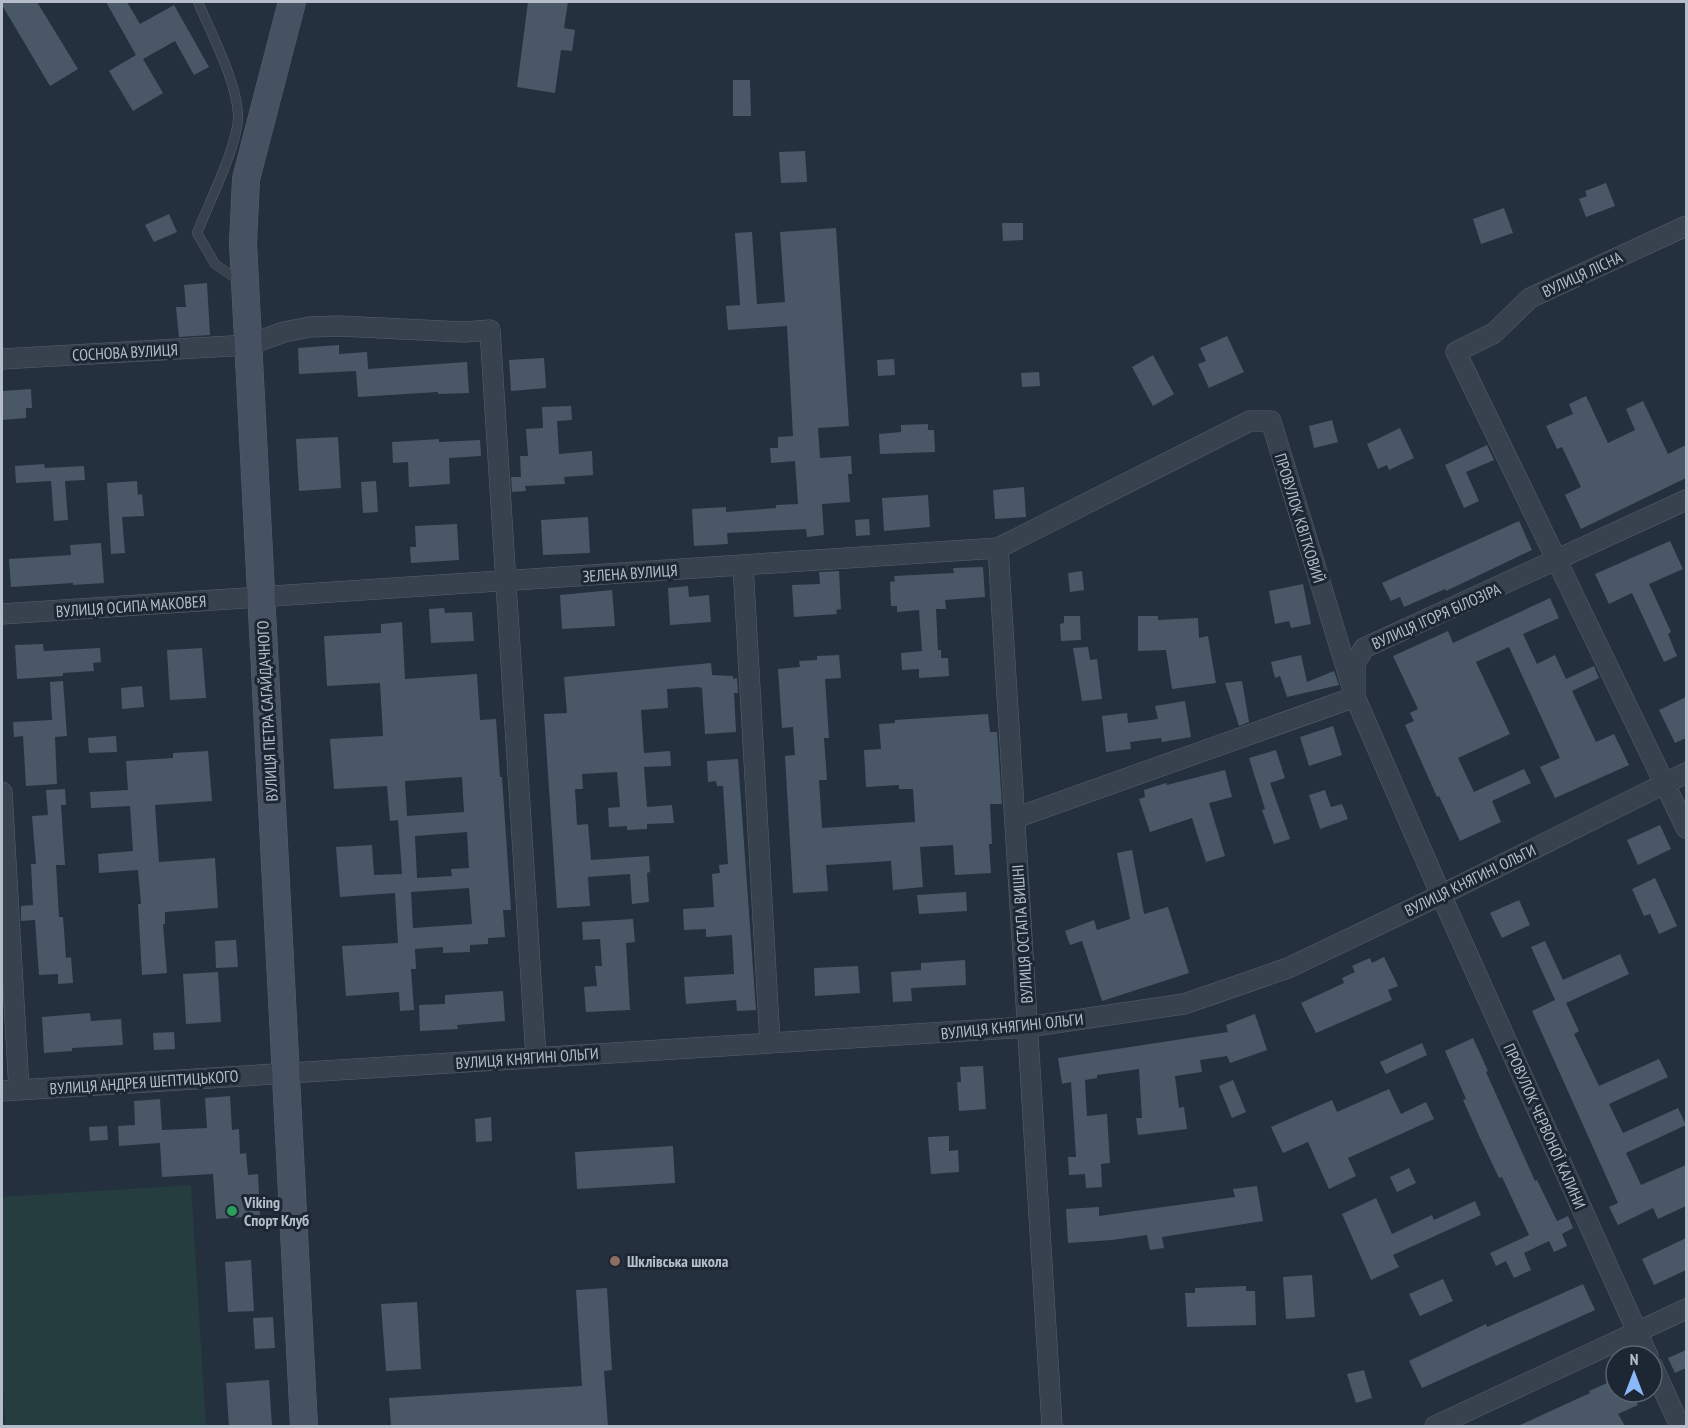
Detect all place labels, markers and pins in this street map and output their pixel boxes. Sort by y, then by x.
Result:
place label: Viking Спорт Клуб [243,1192,309,1230]
marker: Viking Спорт Клуб [225,1204,239,1218]
place label: Шклівська школа [627,1251,729,1271]
marker: Шклівська школа [608,1254,622,1268]

